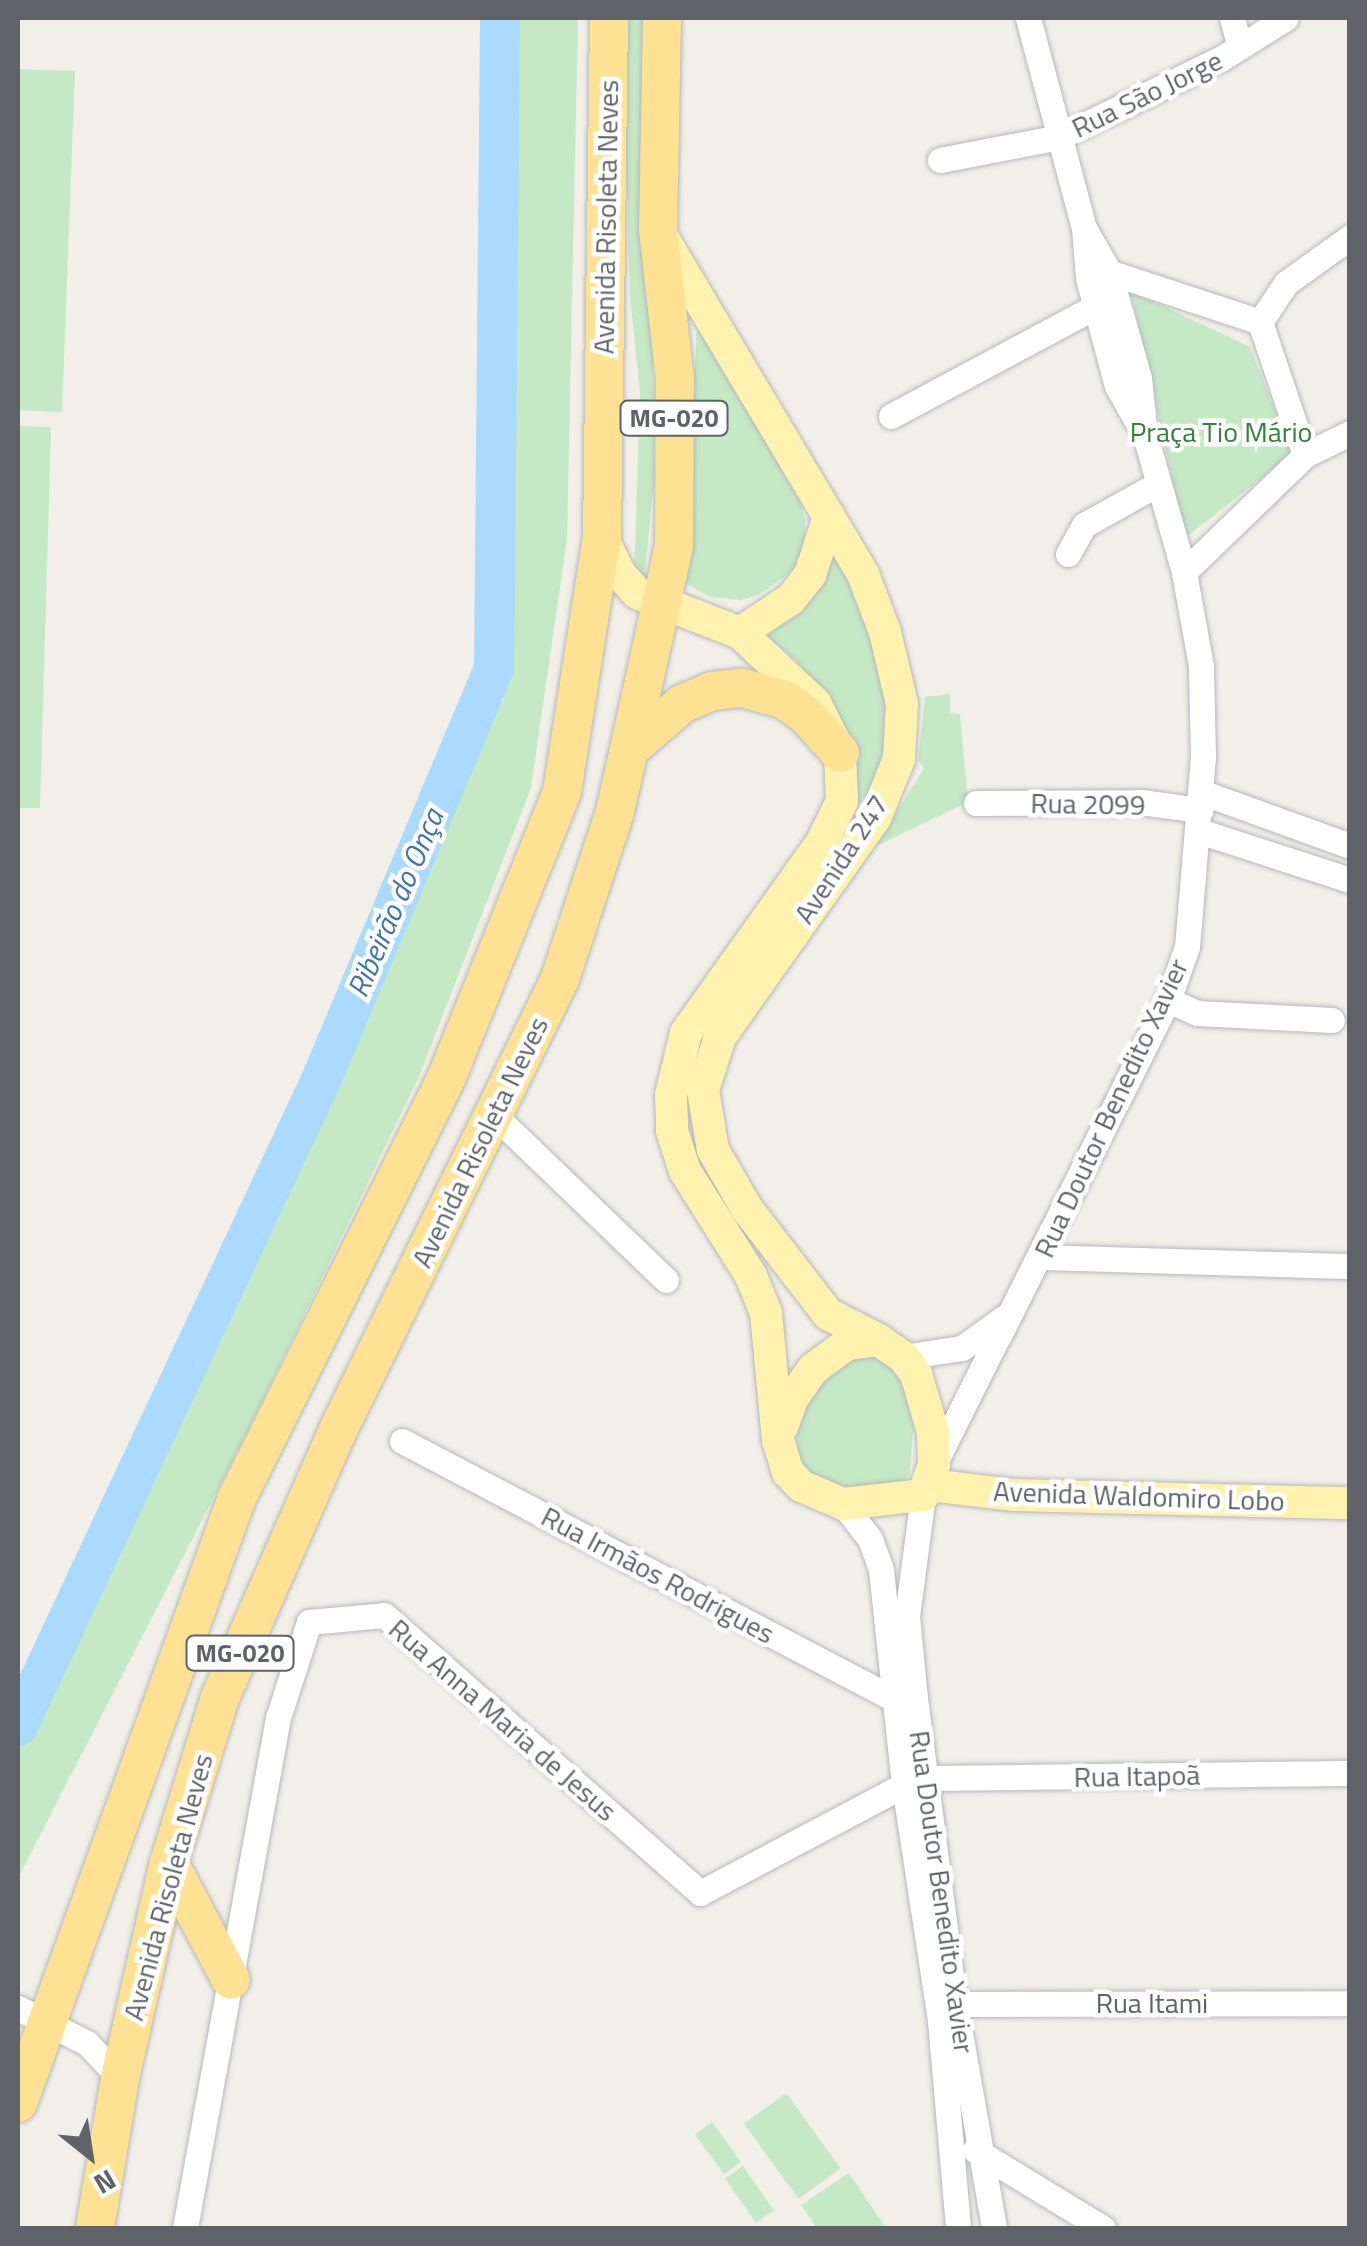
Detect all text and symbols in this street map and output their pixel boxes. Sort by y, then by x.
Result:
street label: Rua São Jorge [1066,43,1228,145]
street label: Avenida Risoleta Neves [587,79,625,355]
road number: MG-020 [619,398,729,438]
park label: Praça Tio Mário [1130,415,1312,449]
street label: Rua 2099 [1030,786,1146,822]
street label: Avenida 247 [787,788,895,930]
water label: Ribeirão do Onça [339,804,451,1002]
street label: Rua Doutor Benedito Xavier [1027,953,1195,1263]
street label: Avenida Risoleta Neves [405,1011,555,1273]
street label: Avenida Waldomiro Lobo [993,1474,1285,1518]
street label: Rua Irmãos Rodrigues [536,1499,780,1651]
street label: Rua Anna Maria de Jesus [382,1612,624,1828]
road number: MG-020 [185,1633,295,1673]
street label: Rua Doutor Benedito Xavier [903,1728,981,2056]
street label: Avenida Risoleta Neves [116,1750,220,2024]
street label: Rua Itapoã [1073,1758,1201,1794]
street label: Rua Itami [1096,1986,1208,2020]
north arrow [40,2106,140,2206]
text: N [86,2159,124,2206]

